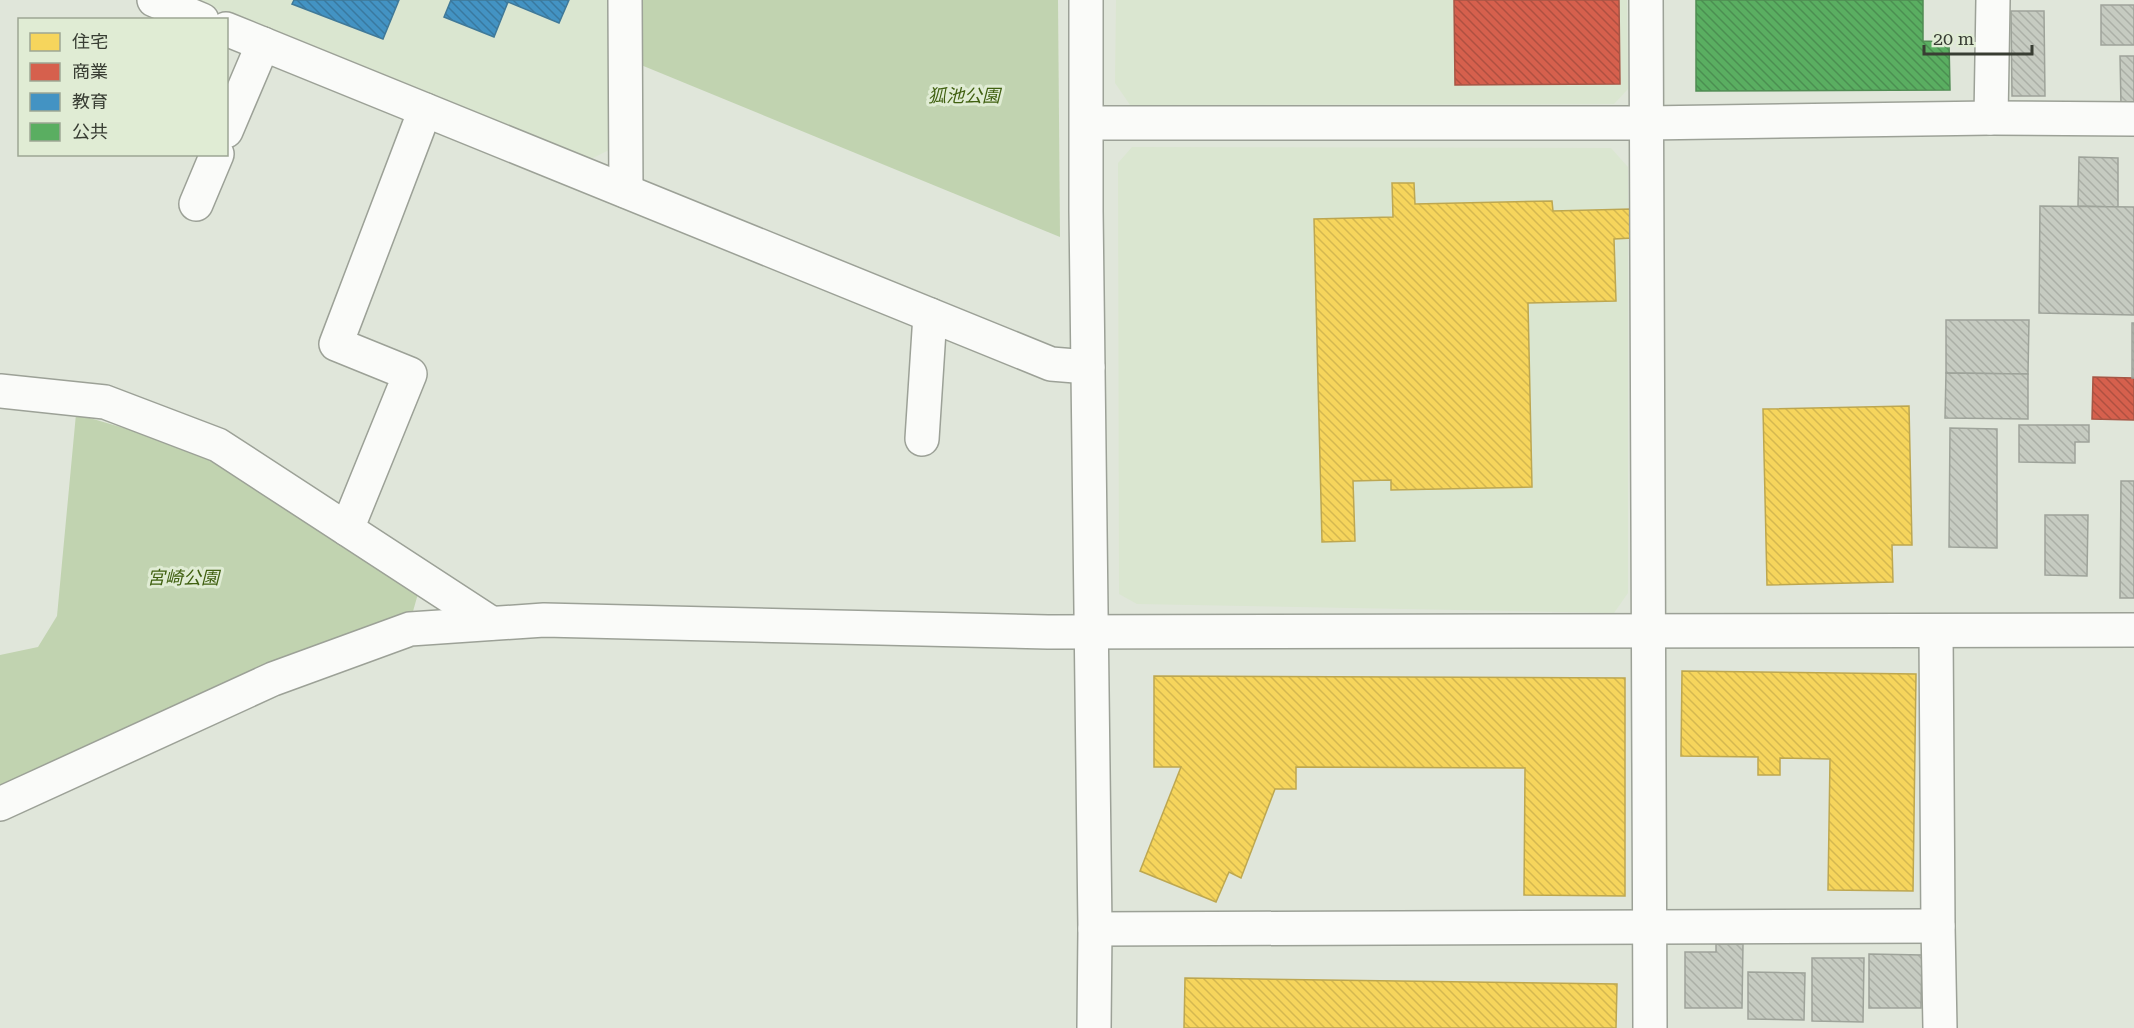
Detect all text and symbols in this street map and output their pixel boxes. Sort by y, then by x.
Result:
legend [18,18,228,156]
scale bar [1924,18,2032,56]
text: 20 m [1933,28,1974,49]
text: 住宅 [72,31,108,52]
text: 商業 [72,61,108,82]
park label: 狐池公園 [928,85,1003,106]
text: 教育 [72,91,108,112]
text: 公共 [72,121,108,142]
park label: 宮崎公園 [147,567,222,588]

